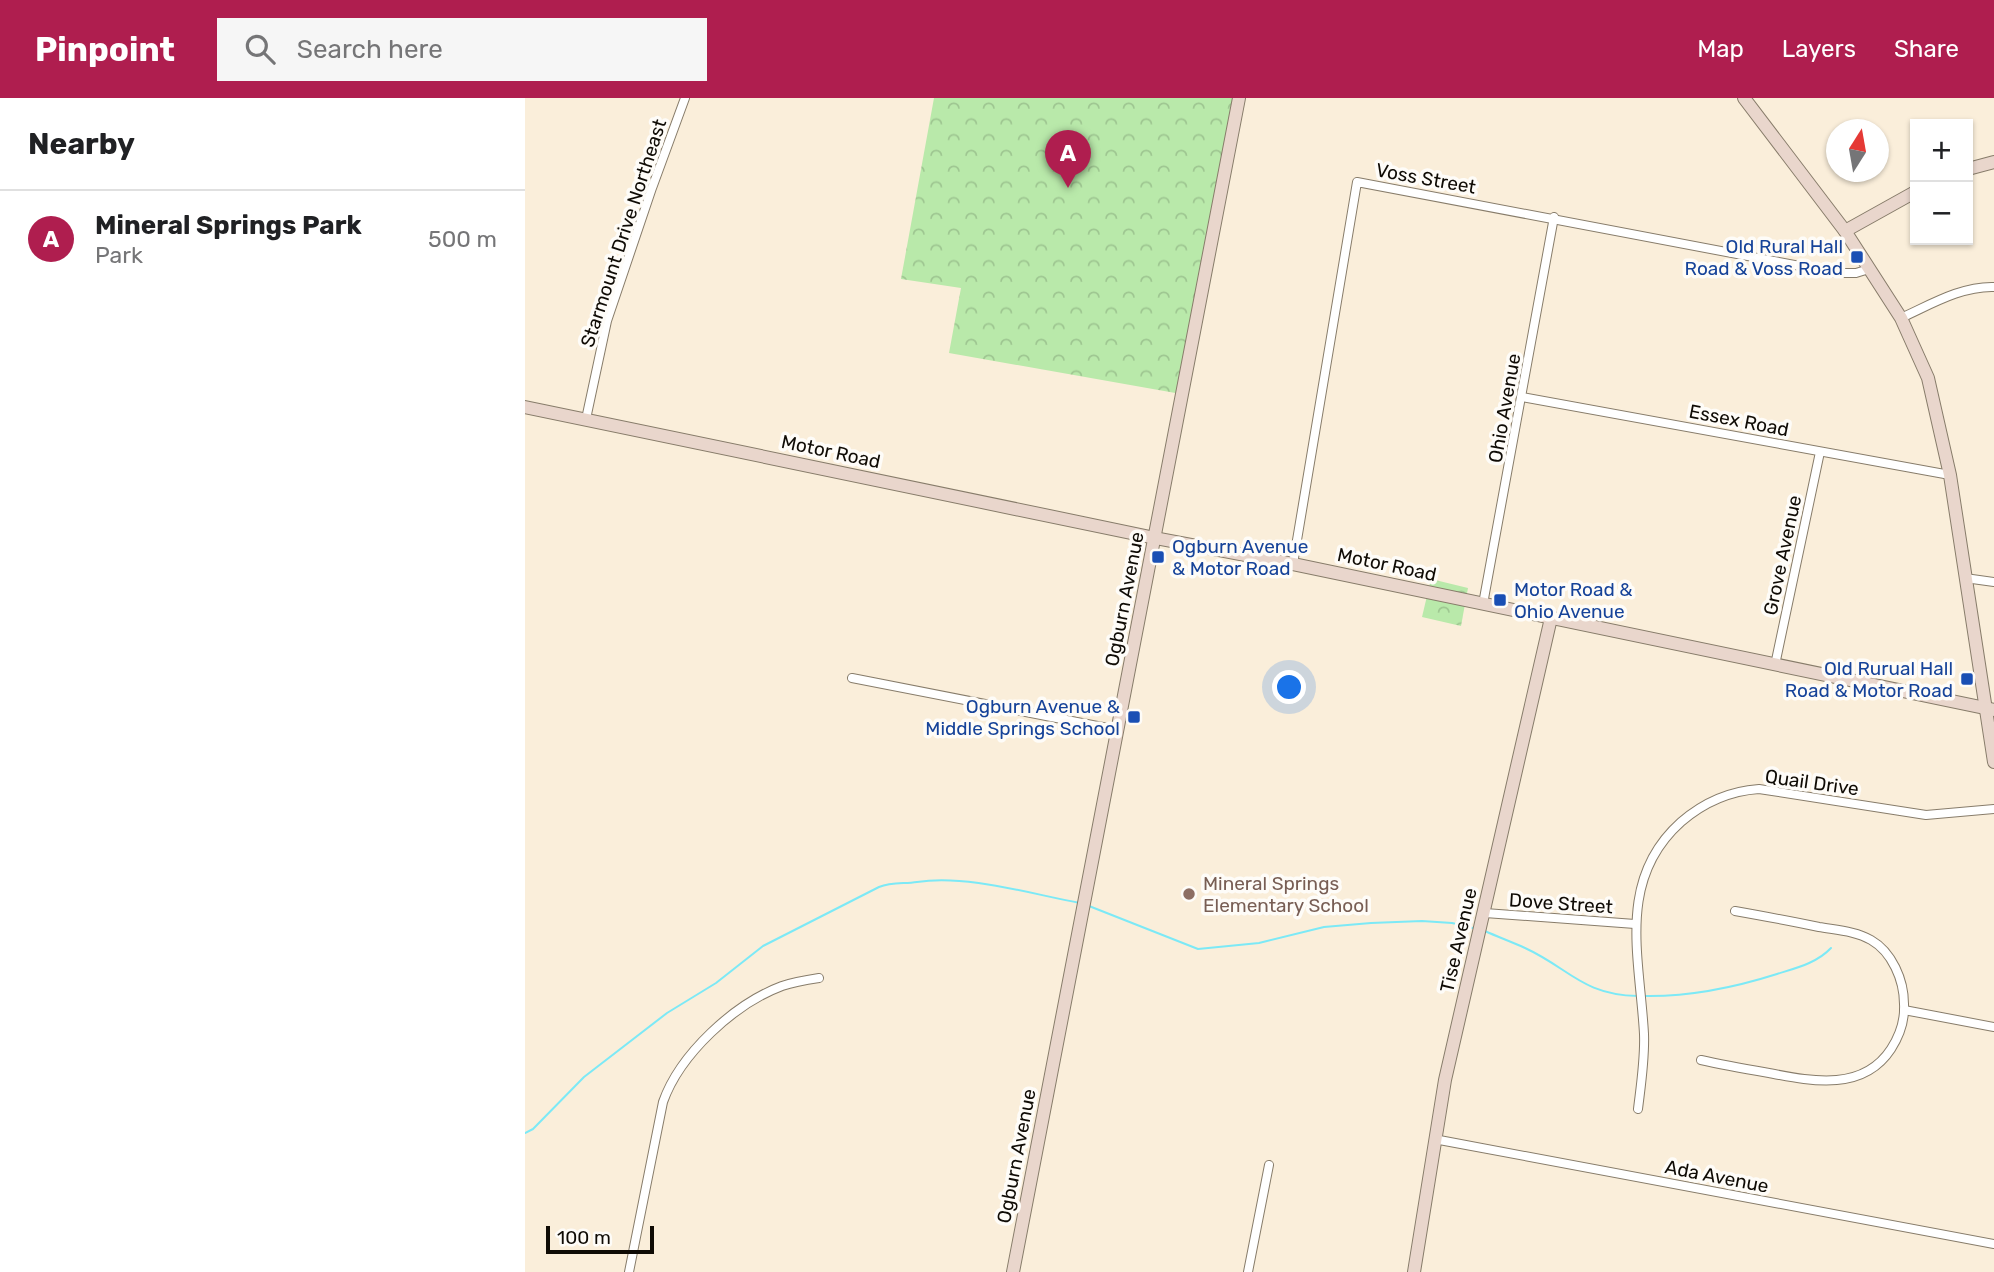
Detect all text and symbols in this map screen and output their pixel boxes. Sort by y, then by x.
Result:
search box [217,18,707,81]
text: Pinpoint [35,30,175,69]
icon: search [241,30,279,68]
text: Search here [297,34,443,65]
text: Map [1697,35,1744,63]
text: Layers [1782,35,1856,63]
text: Share [1894,35,1959,63]
street label: Starmount Drive Northeast [576,116,671,350]
north arrow [1826,119,1889,182]
map controls [1910,119,1973,245]
button: + [1910,119,1973,182]
text: Nearby [28,126,135,162]
pin: A [1045,130,1091,188]
street label: Voss Street [1374,158,1478,199]
button: − [1910,182,1973,245]
text: Mineral Springs Park [95,210,362,241]
text: A [43,225,59,253]
text: 500 m [428,225,497,253]
place label: Old Rural Hall Road & Voss Road [1685,235,1843,280]
text: Park [95,241,143,269]
marker: Old Rural Hall Road & Voss Road [1849,249,1865,265]
street label: Ohio Avenue [1484,352,1525,465]
street label: Essex Road [1687,400,1791,441]
street label: Motor Road [779,430,883,473]
street label: Grove Avenue [1759,493,1806,617]
street label: Ogburn Avenue [1100,530,1149,668]
place label: Ogburn Avenue & Motor Road [1172,535,1308,580]
street label: Motor Road [1335,543,1439,586]
marker: Ogburn Avenue & Motor Road [1150,549,1166,565]
place label: Motor Road & Ohio Avenue [1514,578,1633,623]
marker: Motor Road & Ohio Avenue [1492,592,1508,608]
place label: Old Rurual Hall Road & Motor Road [1785,657,1953,702]
your location [1272,670,1306,704]
marker: Old Rurual Hall Road & Motor Road [1959,671,1975,687]
place label: Ogburn Avenue & Middle Springs School [925,695,1120,740]
marker: Ogburn Avenue & Middle Springs School [1126,709,1142,725]
street label: Quail Drive [1764,765,1860,800]
place label: Mineral Springs Elementary School [1203,872,1369,917]
marker: Mineral Springs Elementary School [1181,886,1197,902]
street label: Tise Avenue [1435,886,1482,995]
street label: Dove Street [1508,888,1614,919]
street label: Ogburn Avenue [992,1087,1041,1225]
street label: Ada Avenue [1663,1155,1771,1198]
scale bar [546,1223,655,1255]
text: 100 m [557,1226,611,1249]

